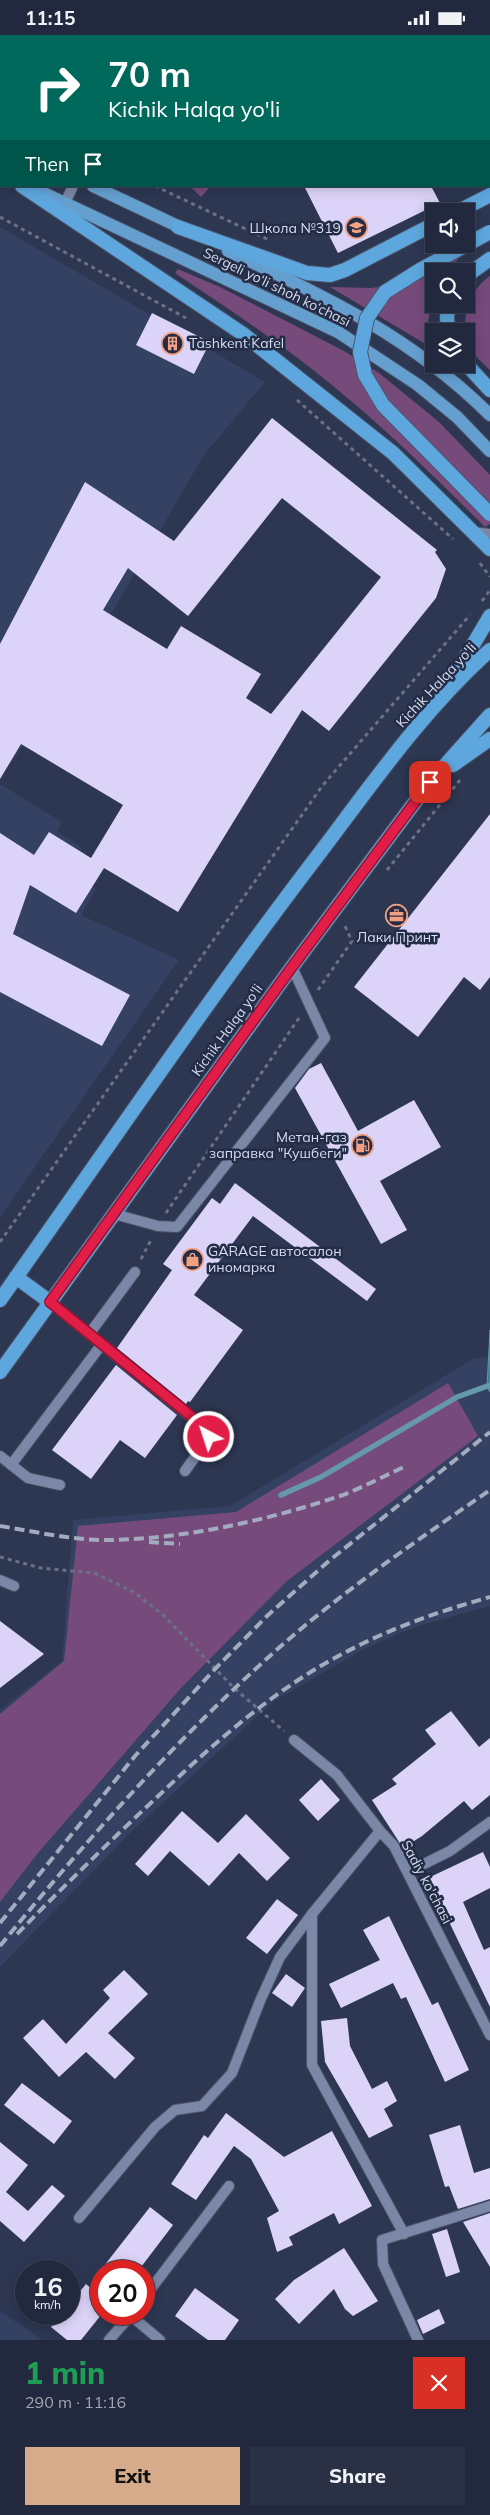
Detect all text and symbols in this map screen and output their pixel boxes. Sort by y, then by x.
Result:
text: 11:15 [25,6,75,30]
text: 70 m [108,52,191,96]
icon: right [25,55,90,120]
text: Kichik Halqa yo'li [108,95,280,123]
icon: arrive [79,150,107,178]
text: Then [25,152,69,176]
map controls [425,203,475,373]
button: sound [425,203,475,253]
school or university icon: Школа №319 [345,216,369,240]
place label: Школа №319 [250,219,341,237]
street label: Sergeli yo‘li shoh ko‘chasi [200,243,354,331]
button: search [425,263,475,313]
button: layers [425,323,475,373]
building icon: Tashkent Kafel [161,331,185,355]
place label: Tashkent Kafel [189,334,284,352]
street label: Kichik Halqa yo'li [392,639,480,731]
pin [409,761,451,803]
icon: arrive [416,768,444,796]
office icon: Лаки Принт [385,903,409,927]
place label: Лаки Принт [356,928,438,946]
street label: Kichik Halqa yo'li [188,980,266,1080]
place label: Метан-газ заправка "Кушбеги" [209,1128,347,1162]
fuel station icon: Метан-газ заправка "Кушбеги" [351,1133,375,1157]
place label: GARAGE автосалон иномарка [208,1242,342,1276]
shop icon: GARAGE автосалон иномарка [180,1247,204,1271]
position arrow [182,1410,234,1462]
street label: Sadiy ko'chasi [397,1837,457,1927]
speed limit sign: 20 [90,2260,155,2325]
text: 16 [32,2271,63,2302]
text: km/h [34,2297,61,2312]
text: 1 min [25,2354,105,2392]
button: close [413,2357,465,2409]
text: 290 m · 11:16 [25,2392,126,2412]
button: Exit [25,2447,240,2505]
button: Share [250,2447,465,2505]

